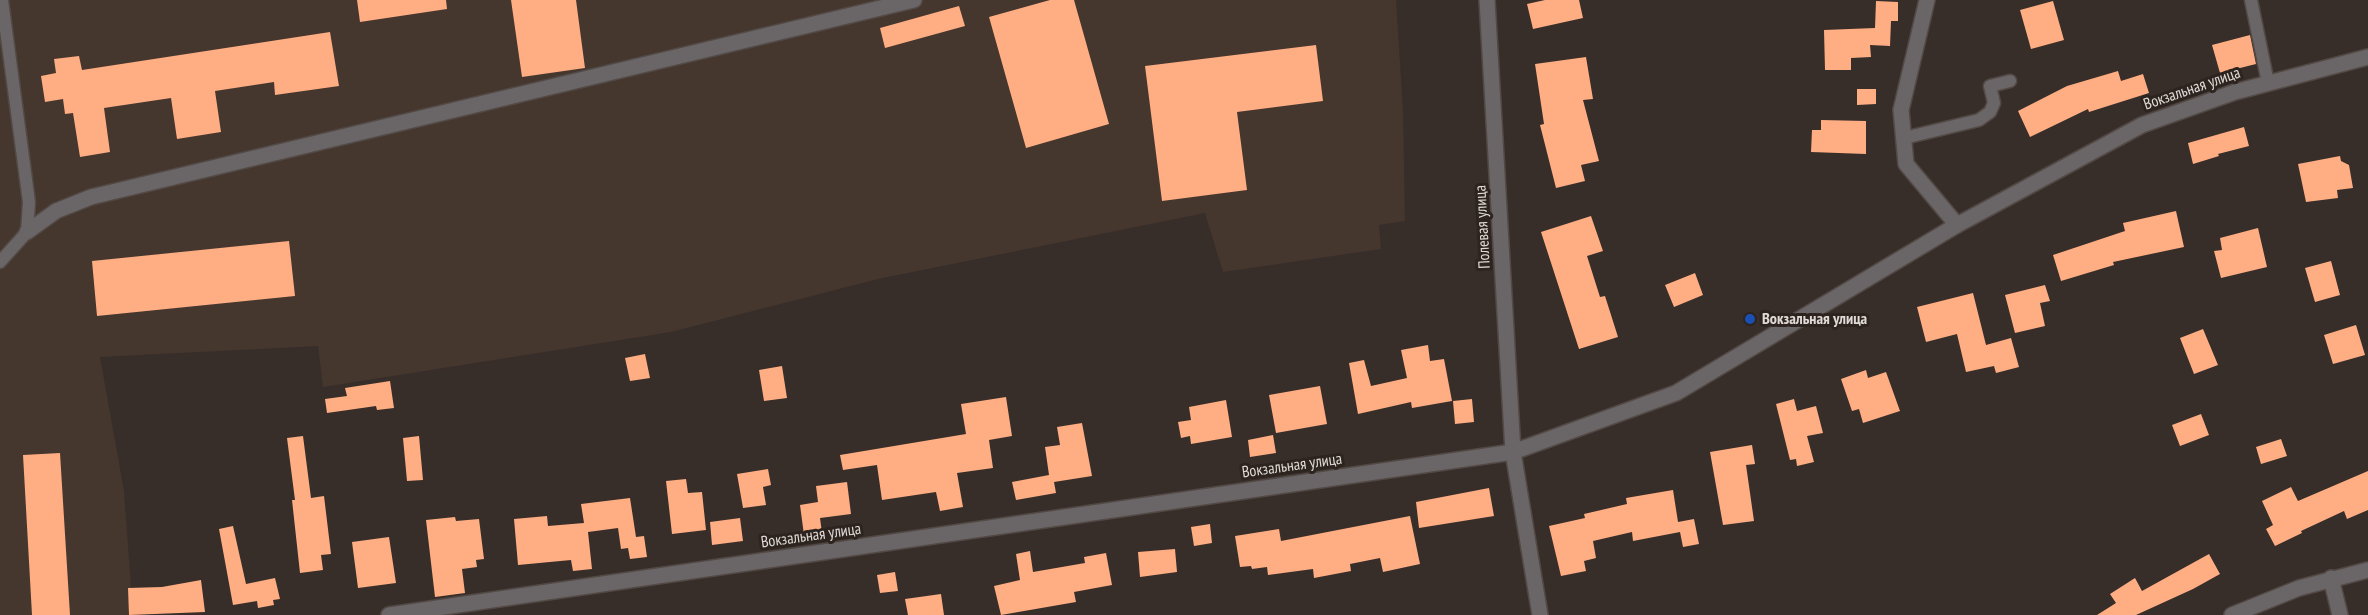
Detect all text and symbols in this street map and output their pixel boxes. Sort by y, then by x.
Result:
street label: Вокзальная улица [2141,63,2243,115]
street label: Полевая улица [1471,185,1495,269]
place label: Вокзальная улица [1762,309,1867,329]
marker: Вокзальная улица [1743,312,1757,326]
street label: Вокзальная улица [1241,449,1343,483]
street label: Вокзальная улица [760,519,862,553]

